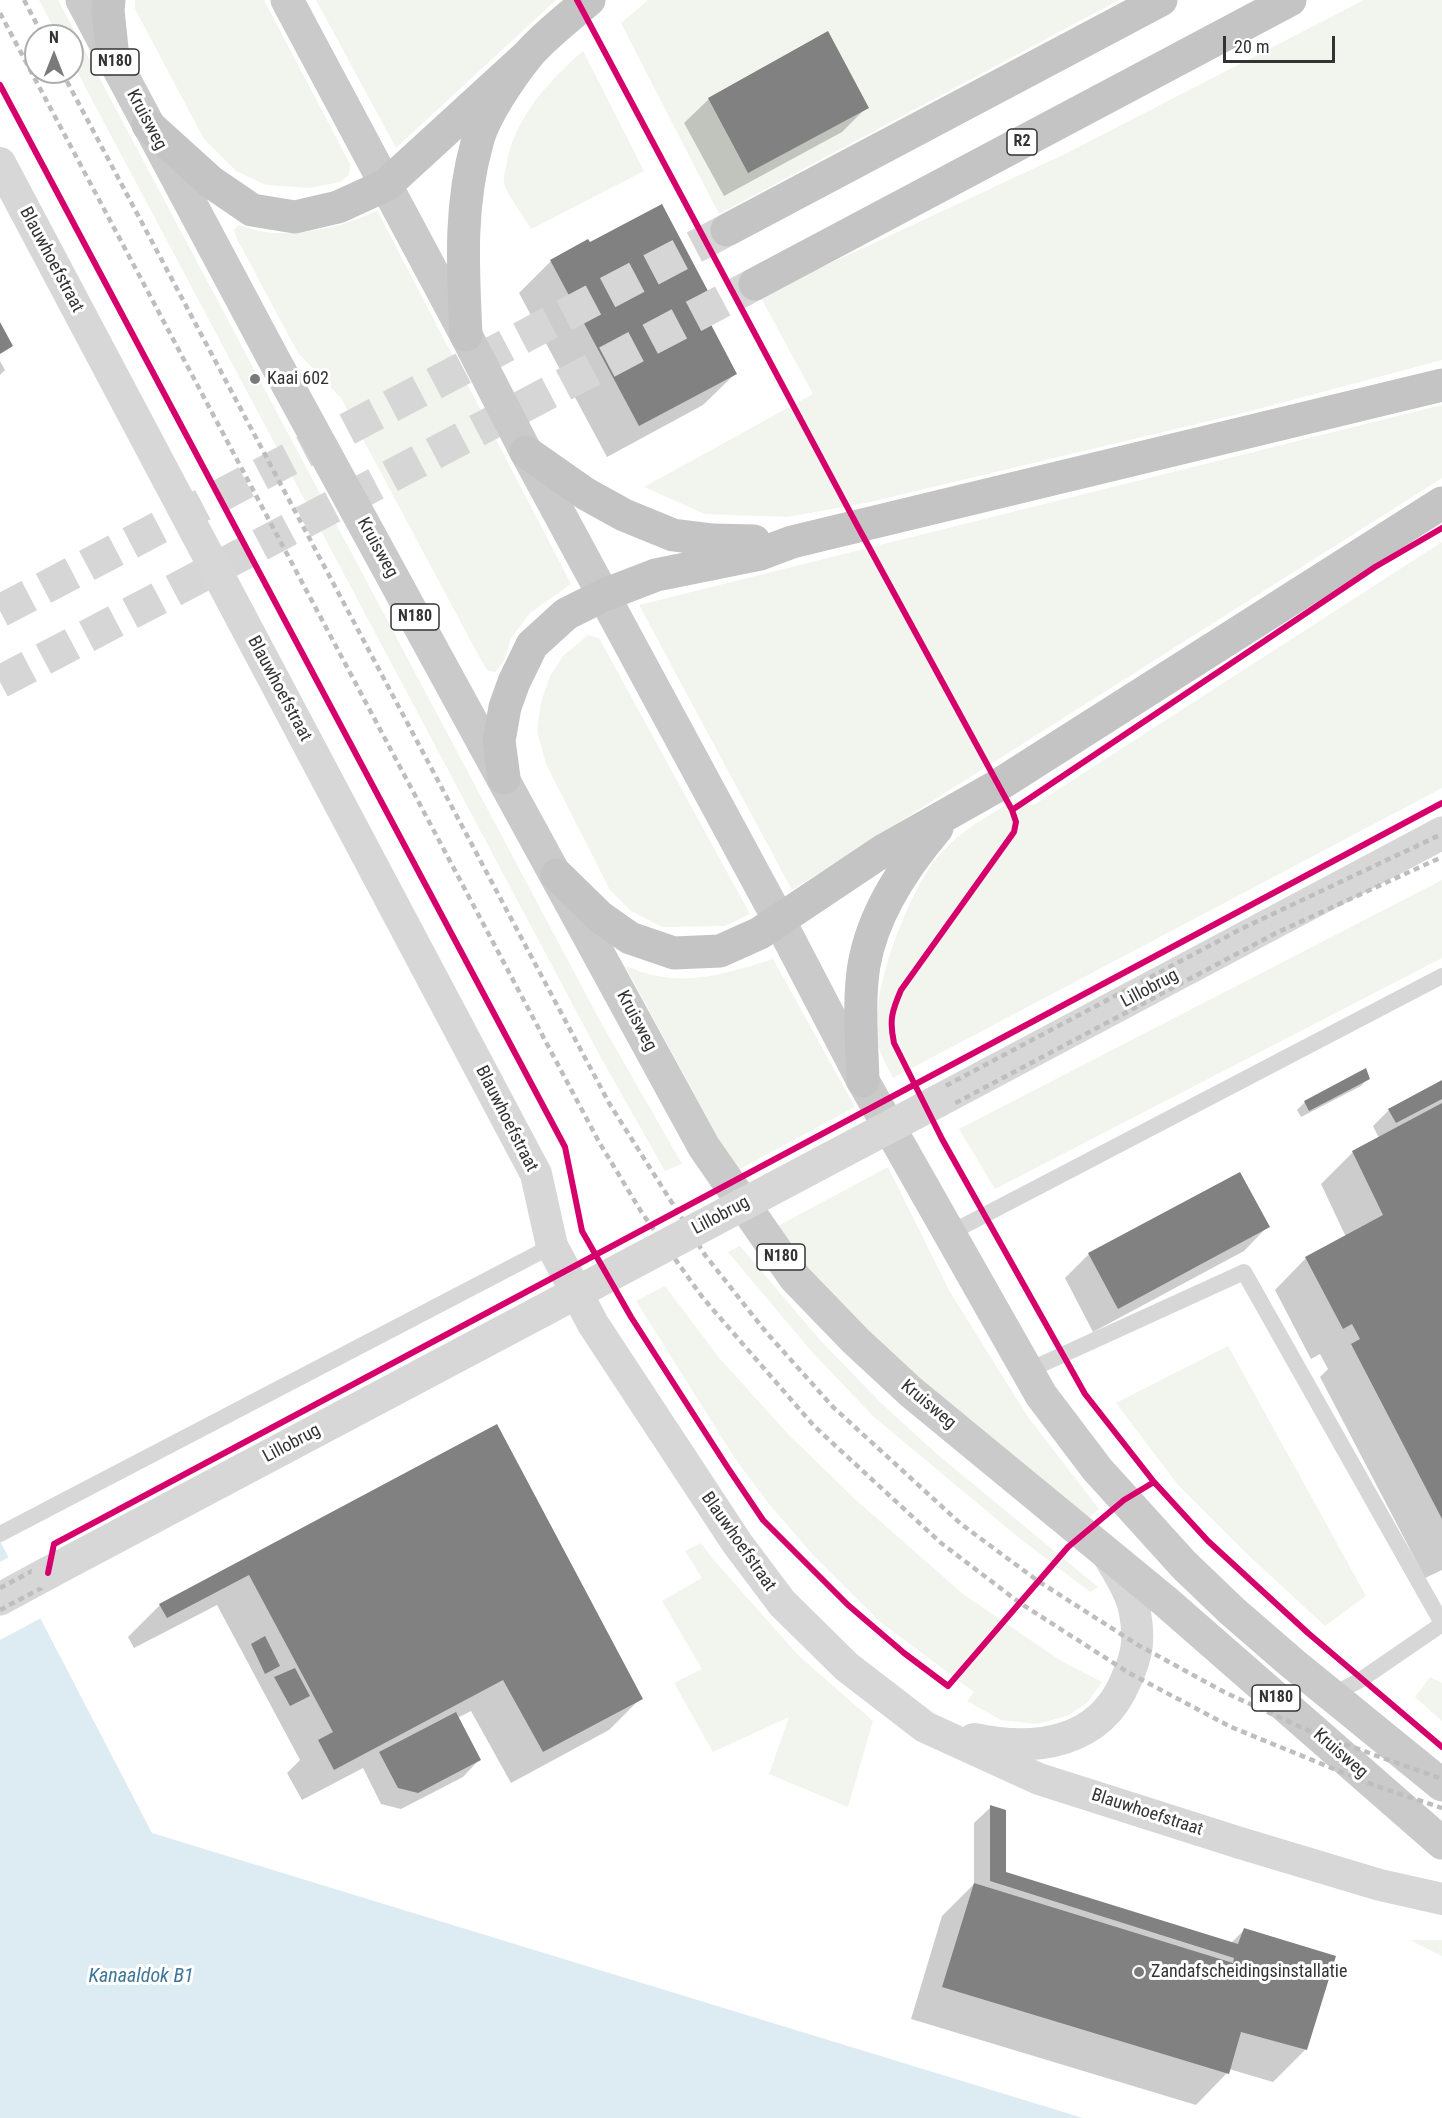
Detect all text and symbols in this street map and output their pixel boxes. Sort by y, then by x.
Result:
north arrow [24,24,84,84]
scale bar [1226,24,1338,62]
text: N [49,28,59,47]
text: 20 m [1234,36,1269,57]
road number: N180 [91,49,139,75]
street label: Kruisweg [121,86,171,154]
road number: R2 [1007,129,1037,155]
street label: Blauwhoefstraat [14,204,88,316]
place label: Kaai 602 [267,368,329,390]
marker: Kaai 602 [248,372,262,386]
street label: Kruisweg [352,514,402,582]
road number: N180 [391,604,439,630]
street label: Blauwhoefstraat [242,633,316,745]
street label: Lillobrug [1118,965,1182,1013]
street label: Kruisweg [611,987,661,1055]
street label: Blauwhoefstraat [470,1062,542,1176]
street label: Lillobrug [689,1192,753,1240]
road number: N180 [757,1244,805,1270]
street label: Kruisweg [896,1376,960,1434]
street label: Lillobrug [260,1420,324,1468]
street label: Blauwhoefstraat [696,1488,780,1596]
road number: N180 [1252,1685,1300,1711]
street label: Kruisweg [1308,1724,1372,1784]
street label: Blauwhoefstraat [1088,1785,1206,1841]
place label: Zandafscheidingsinstallatie [1151,1961,1347,1983]
water label: Kanaaldok B1 [88,1965,194,1989]
marker: Zandafscheidingsinstallatie [1132,1965,1146,1979]

